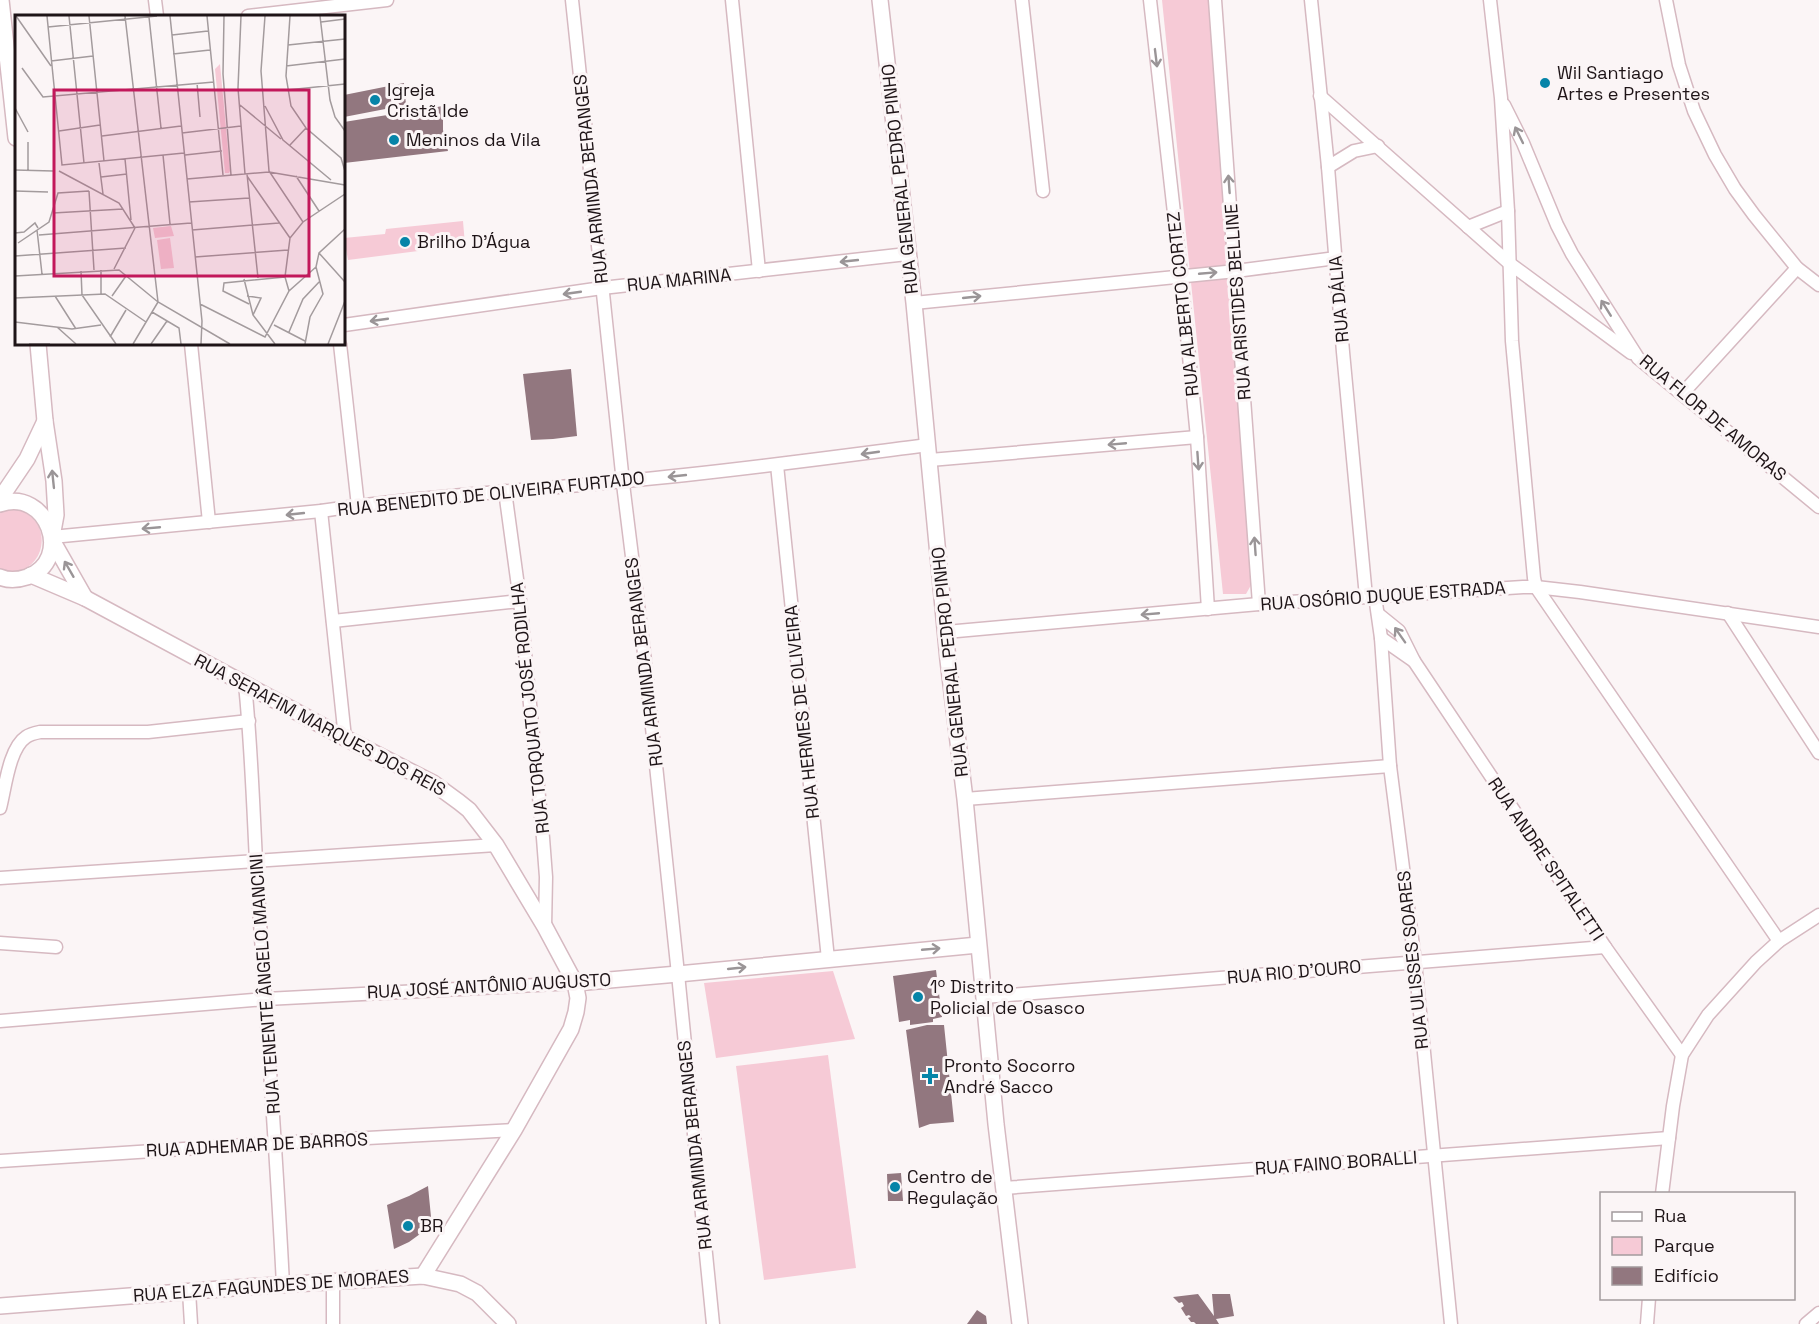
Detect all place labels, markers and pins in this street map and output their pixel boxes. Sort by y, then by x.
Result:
place label: Wil Santiago Artes e Presentes [1557,61,1710,105]
marker: Wil Santiago Artes e Presentes [1538,76,1552,90]
place label: Igreja Cristã Ide [387,78,469,122]
marker: Igreja Cristã Ide [368,93,382,107]
place label: Meninos da Vila [406,128,541,151]
marker: Meninos da Vila [387,133,401,147]
place label: Brilho D'Água [417,230,530,253]
marker: Brilho D'Água [398,235,412,249]
place label: 1º Distrito Policial de Osasco [930,975,1085,1019]
marker: 1º Distrito Policial de Osasco [911,990,925,1004]
place label: Pronto Socorro André Sacco [944,1054,1075,1098]
marker: Pronto Socorro André Sacco [921,1067,939,1085]
place label: Centro de Regulação [907,1165,998,1209]
marker: Centro de Regulação [888,1180,902,1194]
place label: BR [420,1214,443,1237]
marker: BR [401,1219,415,1233]

